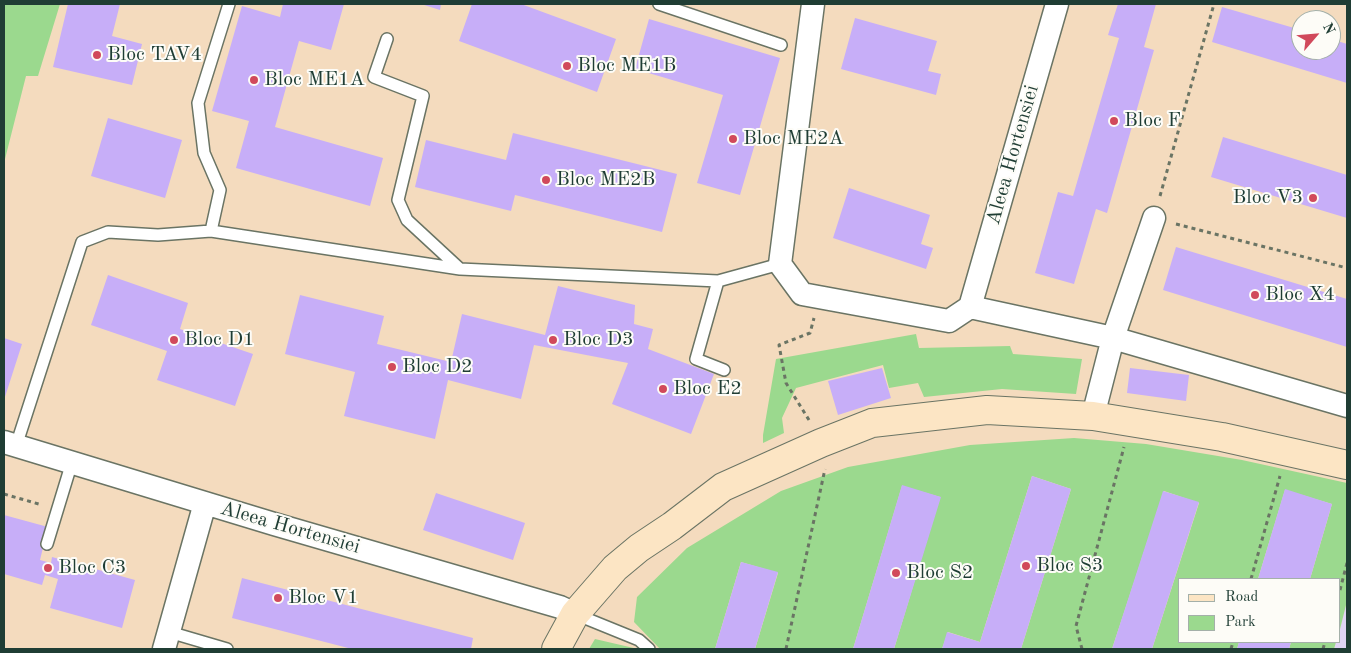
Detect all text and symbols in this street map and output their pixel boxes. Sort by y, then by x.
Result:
north arrow [1291,10,1341,60]
text: N [1320,21,1337,37]
place label: Bloc TAV4 [107,43,202,67]
marker: Bloc TAV4 [91,49,103,61]
place label: Bloc ME1B [577,54,676,78]
marker: Bloc ME1B [561,60,573,72]
place label: Bloc ME1A [264,68,365,92]
marker: Bloc ME1A [248,74,260,86]
street label: Aleea Hortensiei [982,82,1044,228]
place label: Bloc F [1124,109,1181,133]
marker: Bloc F [1108,115,1120,127]
place label: Bloc ME2A [743,127,844,151]
marker: Bloc ME2A [727,133,739,145]
place label: Bloc ME2B [556,168,655,192]
marker: Bloc ME2B [540,174,552,186]
place label: Bloc V3 [1233,186,1303,210]
marker: Bloc V3 [1307,192,1319,204]
place label: Bloc X4 [1265,283,1335,307]
marker: Bloc X4 [1249,289,1261,301]
place label: Bloc D1 [184,328,255,352]
place label: Bloc D3 [563,328,634,352]
marker: Bloc D1 [168,334,180,346]
marker: Bloc D3 [547,334,559,346]
place label: Bloc D2 [402,355,473,379]
marker: Bloc D2 [386,361,398,373]
place label: Bloc E2 [673,377,742,401]
marker: Bloc E2 [657,383,669,395]
street label: Aleea Hortensiei [217,497,363,559]
place label: Bloc S3 [1036,554,1103,578]
place label: Bloc C3 [58,556,126,580]
marker: Bloc S3 [1020,560,1032,572]
place label: Bloc S2 [906,561,973,585]
marker: Bloc C3 [42,562,54,574]
marker: Bloc S2 [890,567,902,579]
legend [1178,578,1341,643]
place label: Bloc V1 [288,586,358,610]
text: Road [1225,590,1258,605]
marker: Bloc V1 [272,592,284,604]
text: Park [1225,615,1256,630]

